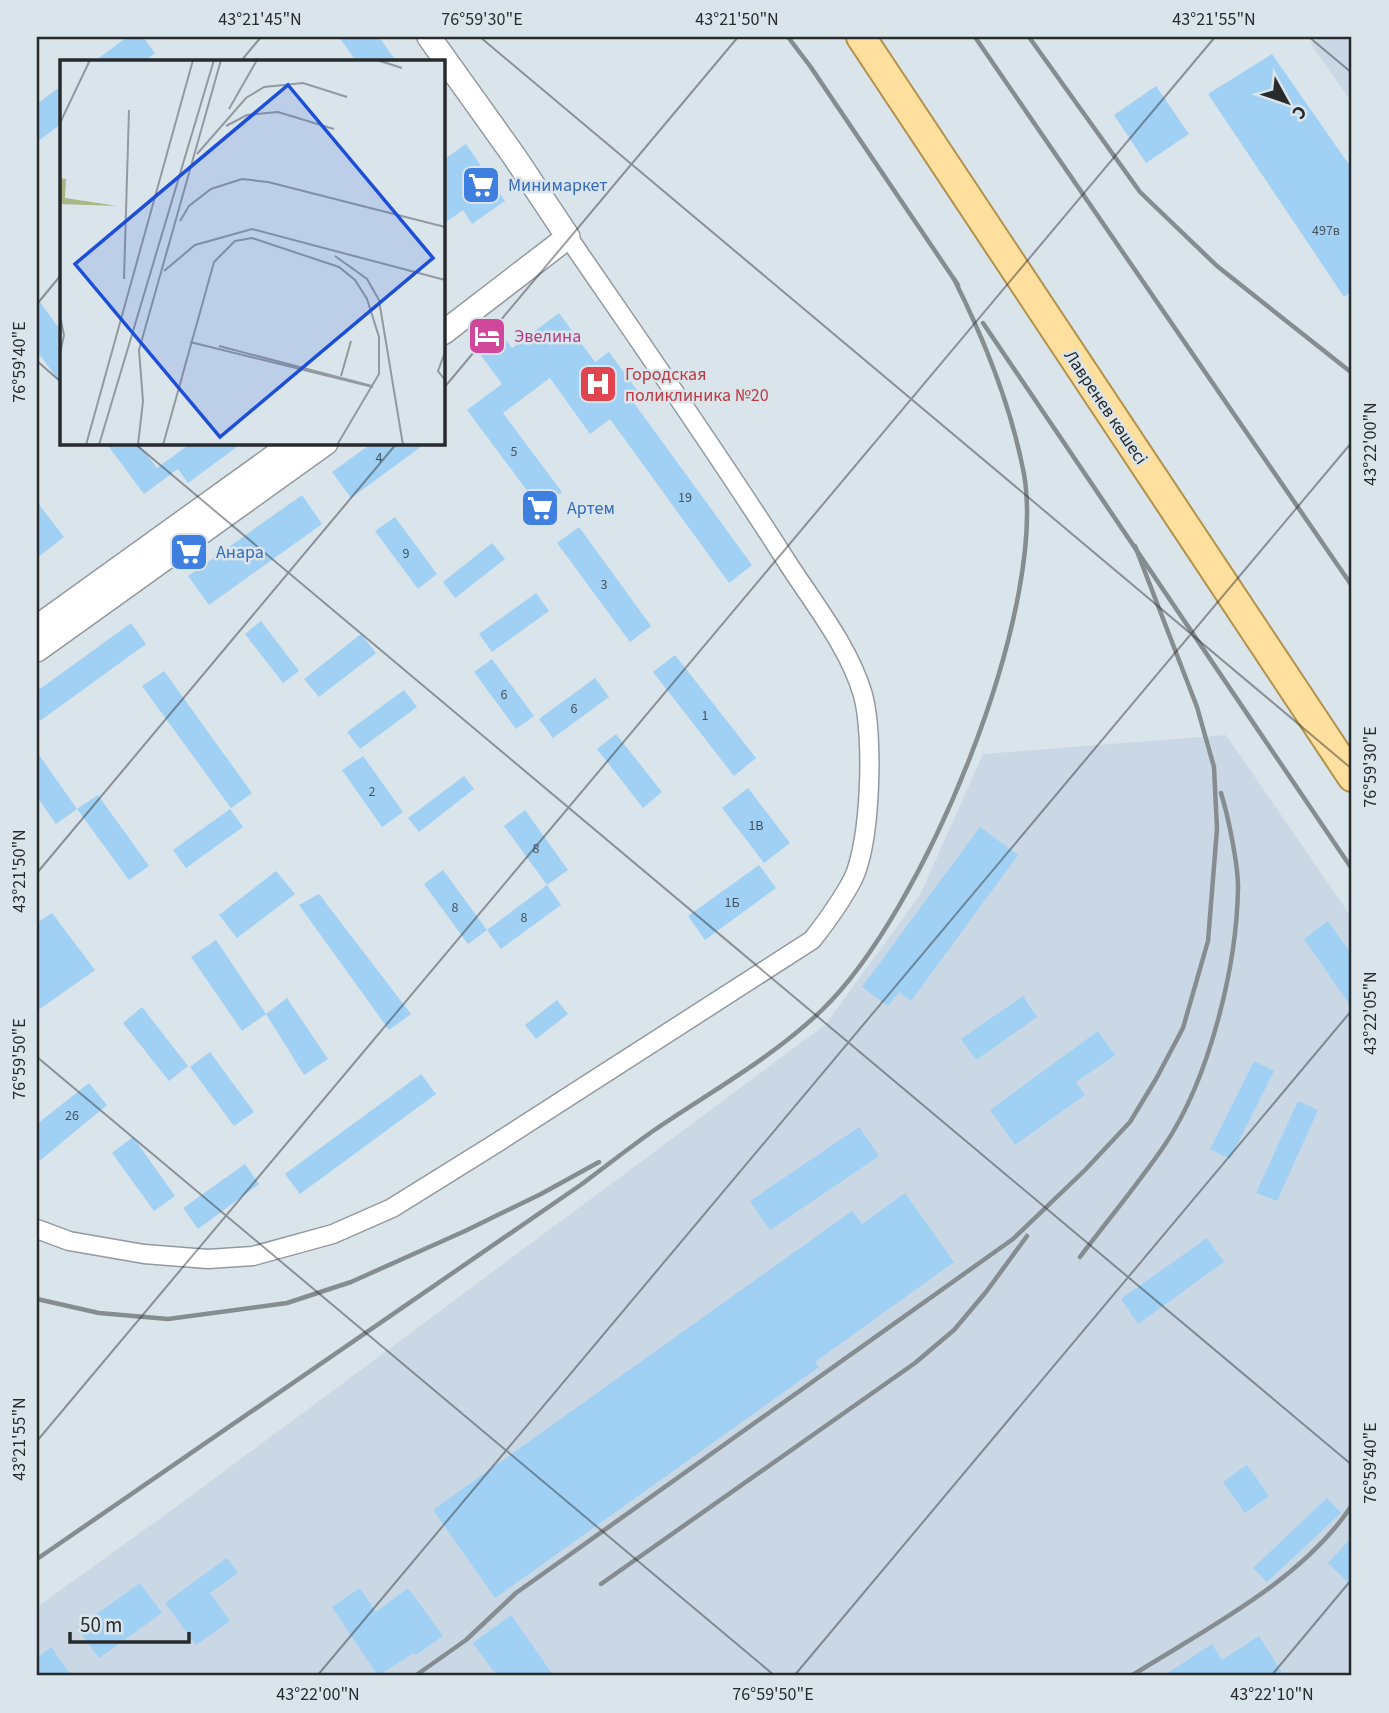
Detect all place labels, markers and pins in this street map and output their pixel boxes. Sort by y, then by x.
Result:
supermarket icon: Минимаркет [460,164,502,206]
place label: Минимаркет [508,173,608,198]
hotel icon: Эвелина [466,315,508,357]
place label: Эвелина [514,324,581,349]
place label: Городская поликлиника №20 [625,362,769,408]
hospital icon: Городская поликлиника №20 [577,363,619,405]
supermarket icon: Артем [519,487,561,529]
place label: Артем [567,496,615,521]
supermarket icon: Анара [168,531,210,573]
place label: Анара [216,540,264,565]

